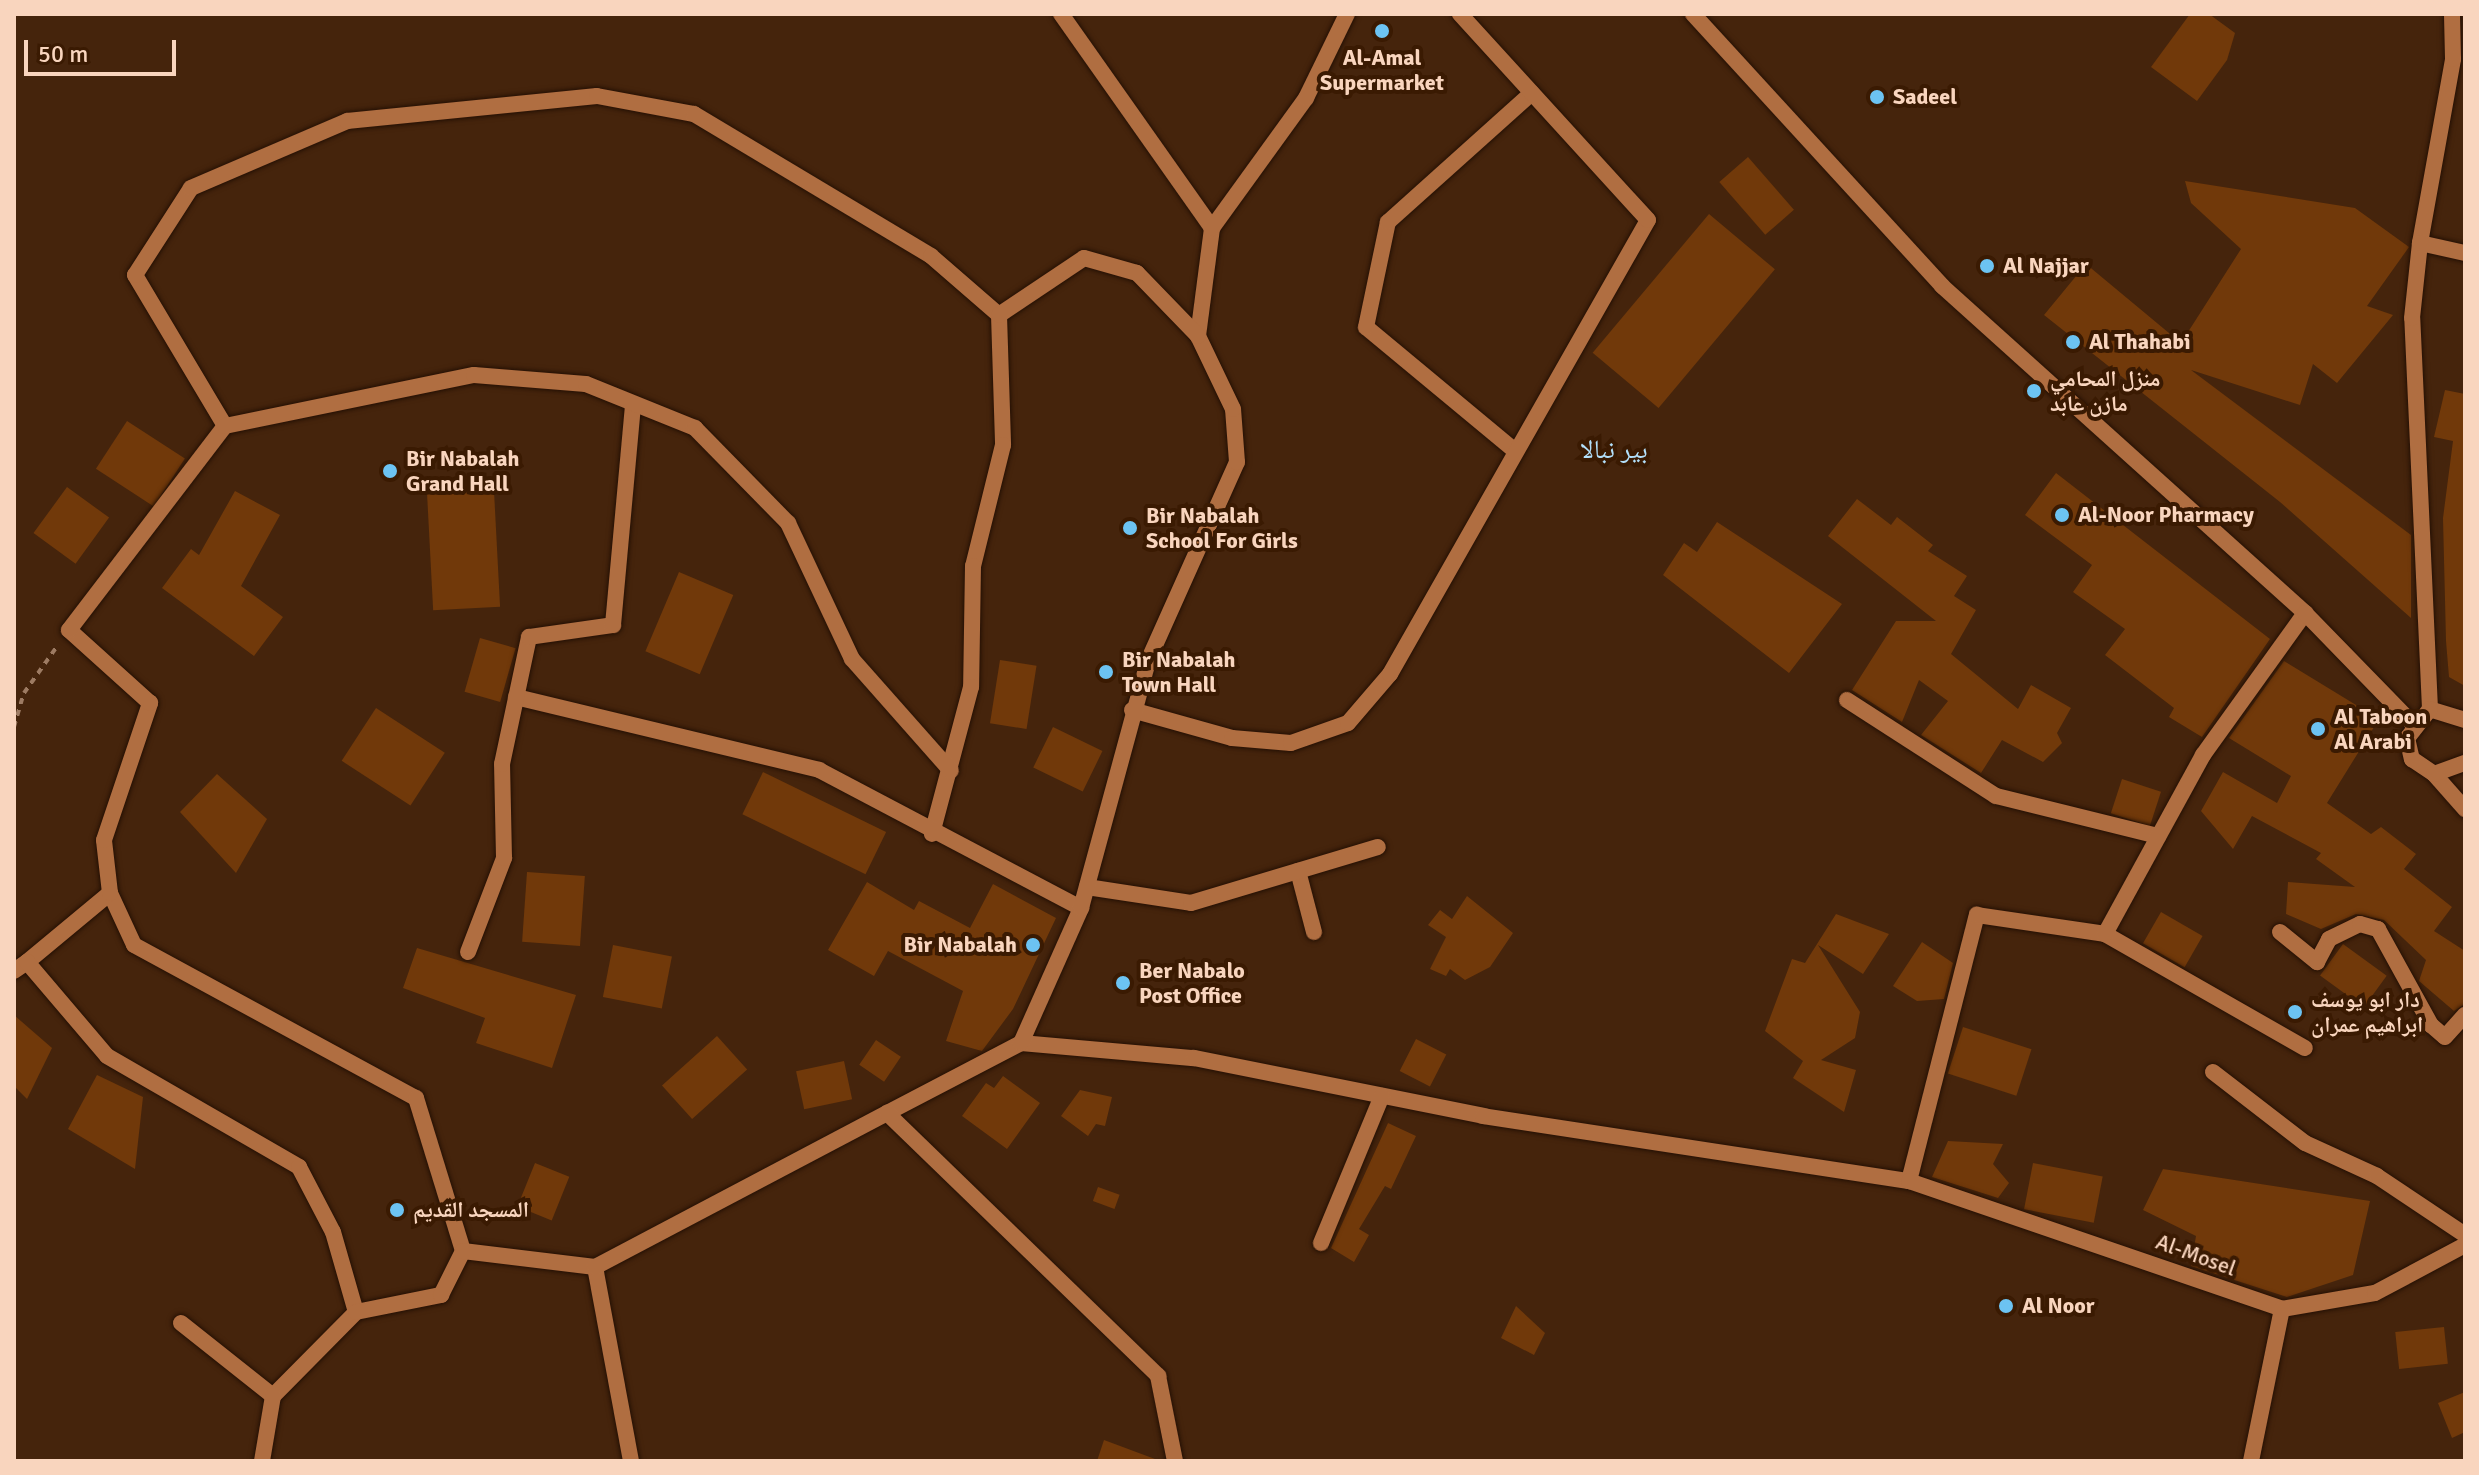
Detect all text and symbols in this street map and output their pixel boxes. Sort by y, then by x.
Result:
marker: Al-Amal Supermarket [1373,22,1391,40]
scale bar [28,24,180,74]
text: 50 m [38,39,88,69]
place label: Al-Amal Supermarket [1320,44,1444,96]
place label: Sadeel [1893,84,1957,110]
marker: Sadeel [1868,88,1886,106]
place label: Al Najjar [2003,253,2089,279]
marker: Al Najjar [1978,257,1996,275]
place label: Al Thahabi [2089,329,2191,355]
marker: Al Thahabi [2064,333,2082,351]
place label: منزل المحامي مازن عابد [2050,365,2160,416]
marker: منزل المحامي مازن عابد [2025,382,2043,400]
district label: بير نبالا [1580,435,1648,467]
place label: Bir Nabalah Grand Hall [406,445,519,496]
marker: Bir Nabalah Grand Hall [381,462,399,480]
place label: Bir Nabalah School For Girls [1146,502,1298,554]
place label: Al-Noor Pharmacy [2078,502,2254,528]
marker: Al-Noor Pharmacy [2053,506,2071,524]
marker: Bir Nabalah School For Girls [1121,519,1139,537]
place label: Bir Nabalah Town Hall [1122,646,1235,698]
marker: Bir Nabalah Town Hall [1097,663,1115,681]
place label: Al Taboon Al Arabi [2334,703,2427,754]
marker: Al Taboon Al Arabi [2309,720,2327,738]
place label: Bir Nabalah [904,932,1017,958]
marker: Bir Nabalah [1024,936,1042,954]
place label: Ber Nabalo Post Office [1139,957,1245,1008]
marker: Ber Nabalo Post Office [1114,974,1132,992]
place label: دار ابو يوسف ابراهيم عمران [2311,986,2423,1038]
marker: دار ابو يوسف ابراهيم عمران [2286,1003,2304,1021]
place label: المسجد القديم [413,1197,529,1223]
marker: المسجد القديم [388,1201,406,1219]
street label: Al-Mosel [2152,1228,2240,1282]
place label: Al Noor [2022,1293,2095,1319]
marker: Al Noor [1997,1297,2015,1315]

